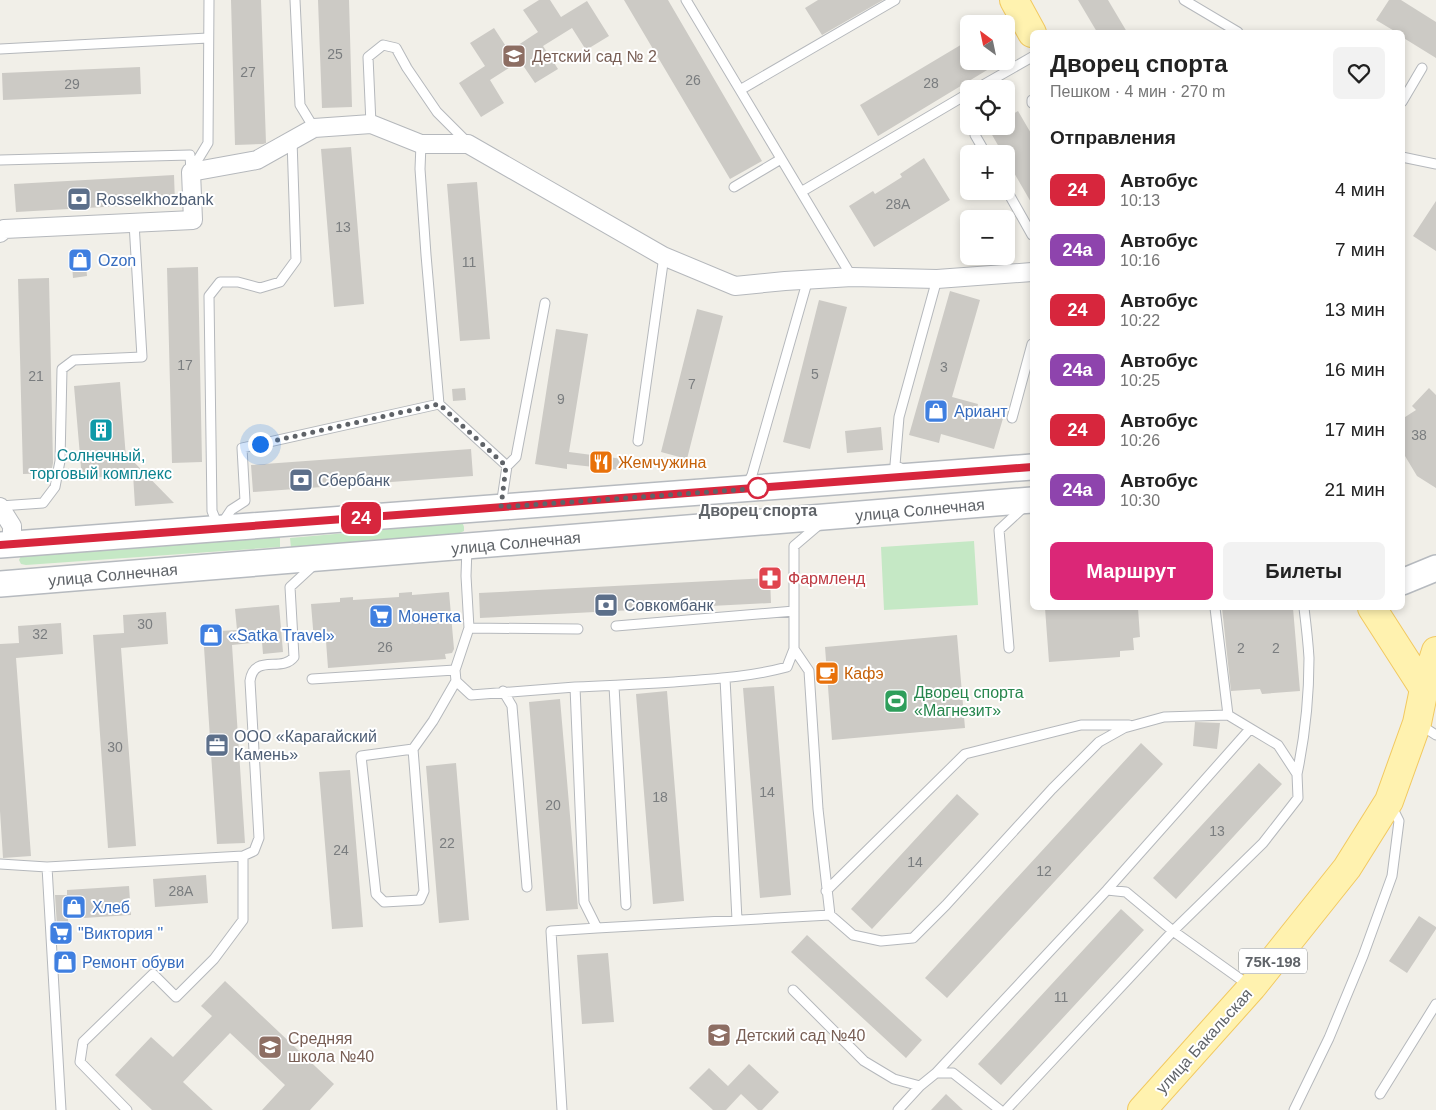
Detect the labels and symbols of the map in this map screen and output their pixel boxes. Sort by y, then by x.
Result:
north arrow [960,15,1015,70]
school or university icon: Детский сад № 2 [501,43,527,69]
house number: 25 [327,46,343,62]
place label: Детский сад № 2 [532,48,657,65]
house number: 27 [240,64,256,80]
house number: 26 [685,72,701,88]
house number: 28 [923,75,939,91]
house number: 29 [64,76,80,92]
bank icon: Rosselkhozbank [66,186,92,212]
place label: Rosselkhozbank [96,191,214,208]
house number: 28А [886,196,911,212]
house number: 13 [335,219,351,235]
shop icon: Ozon [67,247,93,273]
place label: Ozon [98,252,136,269]
house number: 11 [462,254,476,270]
house number: 17 [177,357,193,373]
house number: 3 [940,359,948,375]
house number: 5 [811,366,819,382]
house number: 21 [28,368,44,384]
house number: 7 [688,376,696,392]
house number: 9 [557,391,565,407]
shop icon: Ариант [923,398,949,424]
place label: Ариант [954,403,1008,420]
building icon: Солнечный, торговый комплекс [88,417,114,443]
house number: 38 [1411,427,1427,443]
your location [248,432,273,457]
place label: Солнечный, торговый комплекс [30,447,172,482]
restaurant icon: Жемчужина [588,449,614,475]
place label: Жемчужина [618,454,706,471]
bank icon: Сбербанк [288,467,314,493]
place label: Сбербанк [318,472,391,489]
marker: Дворец спорта [747,477,769,499]
street label: улица Солнечная [855,496,985,524]
line badge: 24 [338,502,384,534]
place label: Дворец спорта [699,502,817,519]
street label: улица Солнечная [451,529,581,557]
street label: улица Солнечная [48,561,178,589]
pharmacy icon: Фармленд [757,565,783,591]
place label: Фармленд [788,570,866,587]
bank icon: Совкомбанк [593,592,619,618]
place label: Совкомбанк [624,597,714,614]
supermarket icon: Монетка [368,603,394,629]
place label: Монетка [398,608,461,625]
house number: 30 [137,616,153,632]
shop icon: «Satka Travel» [198,622,224,648]
house number: 32 [32,626,48,642]
place label: «Satka Travel» [228,627,335,644]
house number: 26 [377,639,393,655]
house number: 2 [1237,640,1245,656]
house number: 2 [1272,640,1280,656]
cafe icon: Кафэ [814,660,840,686]
place label: Кафэ [844,665,884,682]
place label: Дворец спорта «Магнезит» [914,684,1024,719]
sports icon: Дворец спорта «Магнезит» [883,688,909,714]
place label: ООО «Карагайский Камень» [234,728,377,763]
office icon: ООО «Карагайский Камень» [204,732,230,758]
house number: 30 [107,739,123,755]
house number: 14 [759,784,775,800]
house number: 18 [652,789,668,805]
house number: 20 [545,797,561,813]
house number: 13 [1209,823,1225,839]
house number: 22 [439,835,455,851]
house number: 24 [333,842,349,858]
house number: 14 [907,854,923,870]
house number: 12 [1036,863,1052,879]
house number: 28А [169,883,194,899]
shop icon: Хлеб [61,894,87,920]
place label: Хлеб [92,899,130,916]
supermarket icon: "Виктория " [48,920,74,946]
place label: "Виктория " [78,925,163,942]
road number: 75К-198 [1239,948,1307,974]
shop icon: Ремонт обуви [52,949,78,975]
place label: Ремонт обуви [82,954,185,971]
street label: улица Бакальская [1153,985,1255,1097]
house number: 11 [1054,989,1068,1005]
school or university icon: Детский сад №40 [706,1022,732,1048]
place label: Детский сад №40 [736,1027,865,1044]
place label: Средняя школа №40 [288,1030,374,1065]
school or university icon: Средняя школа №40 [257,1034,283,1060]

